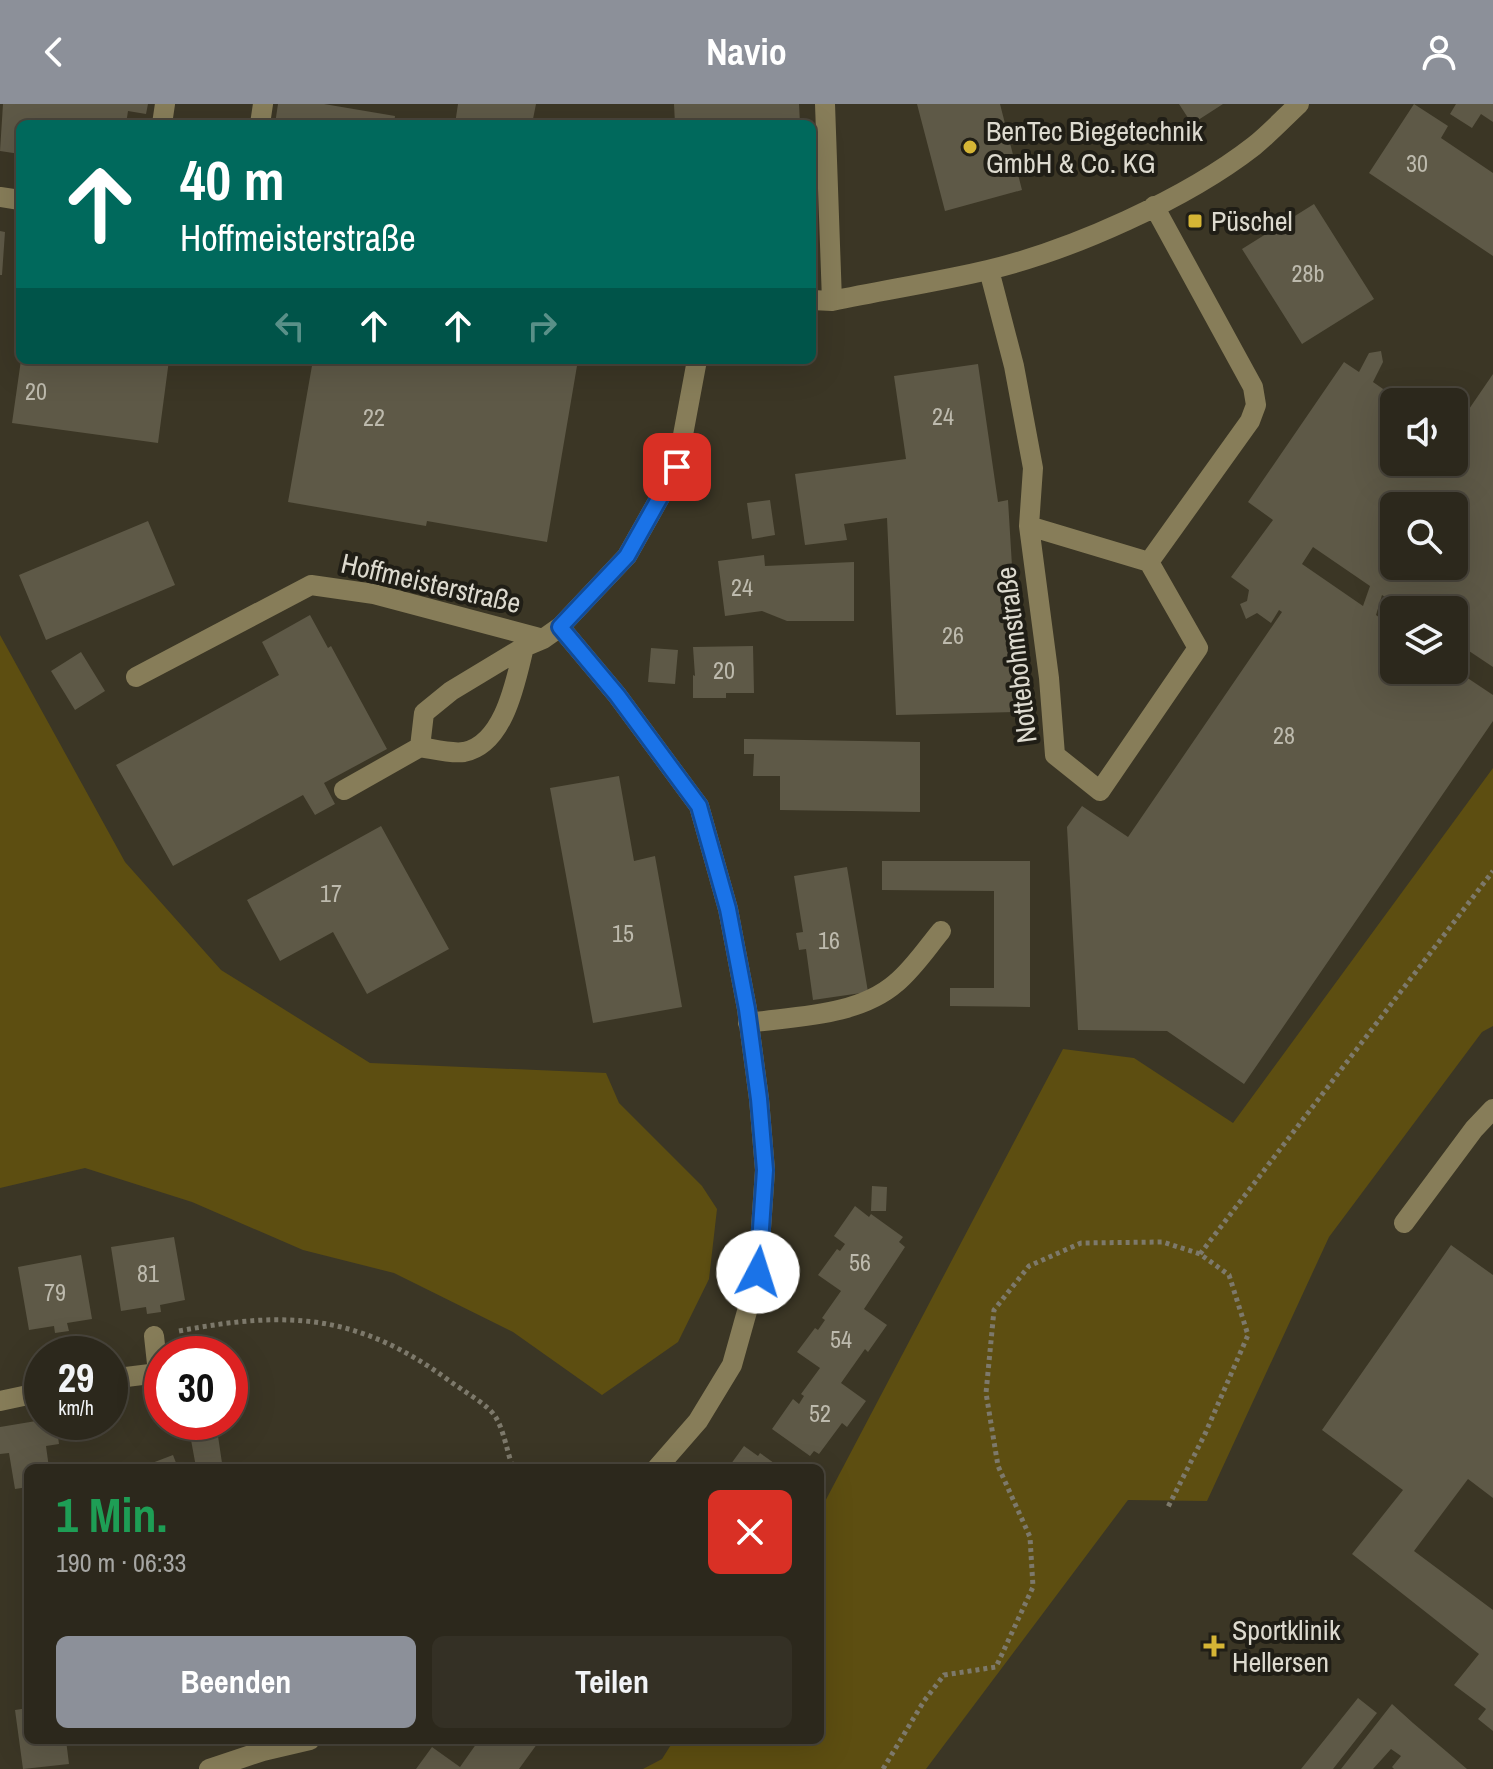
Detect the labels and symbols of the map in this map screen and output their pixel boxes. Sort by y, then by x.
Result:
place label: BenTec Biegetechnik GmbH & Co. KG [986,112,1204,182]
marker: BenTec Biegetechnik GmbH & Co. KG [961,138,979,156]
house number: 30 [1406,147,1428,179]
place label: Püschel [1211,202,1293,240]
marker: Püschel [1186,212,1204,230]
house number: 28b [1292,257,1324,289]
house number: 20 [25,375,47,407]
house number: 24 [932,400,954,432]
house number: 22 [363,401,385,433]
pin [643,433,711,501]
street label: Hoffmeisterstraße [337,544,525,622]
street label: Nottebohmstraße [986,565,1046,745]
house number: 24 [731,571,753,603]
house number: 26 [942,619,964,651]
house number: 20 [713,654,735,686]
house number: 28 [1273,719,1295,751]
house number: 17 [320,877,342,909]
house number: 15 [612,917,634,949]
house number: 16 [818,924,840,956]
position arrow [716,1230,800,1314]
house number: 56 [849,1246,871,1278]
house number: 81 [137,1257,159,1289]
house number: 79 [44,1276,66,1308]
house number: 54 [830,1323,852,1355]
speed limit sign: 30 [144,1336,248,1440]
house number: 52 [809,1397,831,1429]
place label: Sportklinik Hellersen [1232,1611,1341,1681]
marker: Sportklinik Hellersen [1203,1635,1225,1657]

